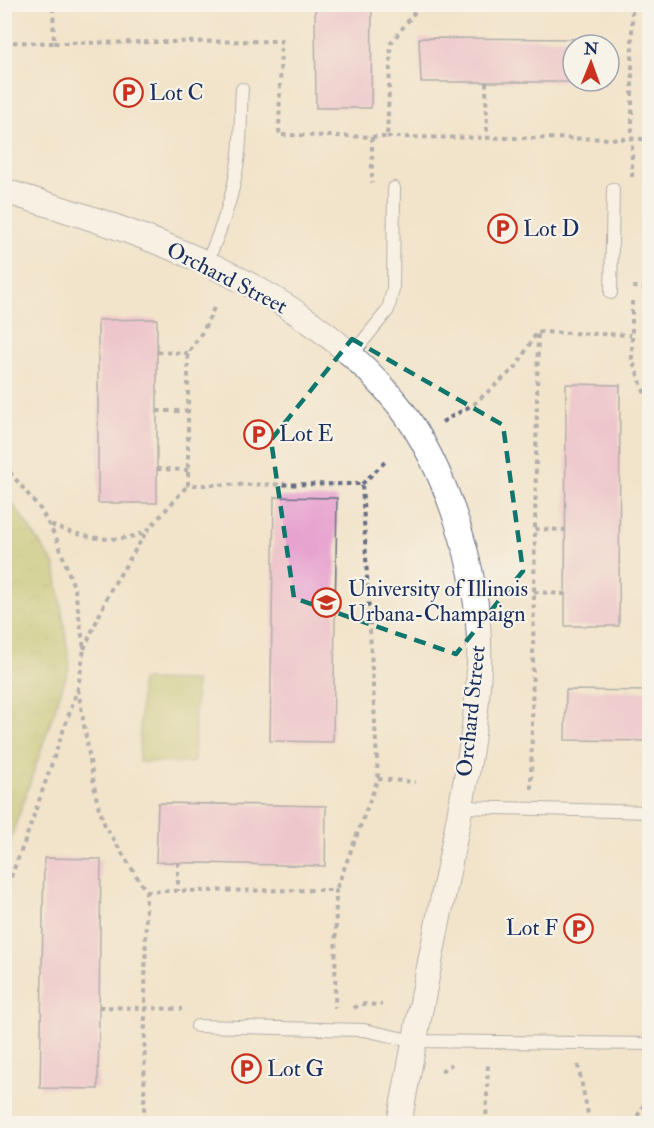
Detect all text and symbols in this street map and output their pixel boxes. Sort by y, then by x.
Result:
north arrow [561,33,621,93]
text: N [583,39,599,59]
parking icon: Lot C [112,77,144,109]
place label: Lot C [149,79,204,107]
parking icon: Lot D [486,213,518,245]
place label: Lot D [523,215,579,243]
street label: Orchard Street [162,236,292,320]
parking icon: Lot E [242,418,274,450]
place label: Lot E [279,420,333,448]
place label: University of Illinois Urbana-Champaign [348,575,528,629]
school or university icon: University of Illinois Urbana-Champaign [311,586,343,618]
street label: Orchard Street [450,644,492,778]
parking icon: Lot F [563,912,595,944]
place label: Lot F [506,914,558,942]
parking icon: Lot G [230,1053,262,1085]
place label: Lot G [267,1055,324,1083]

